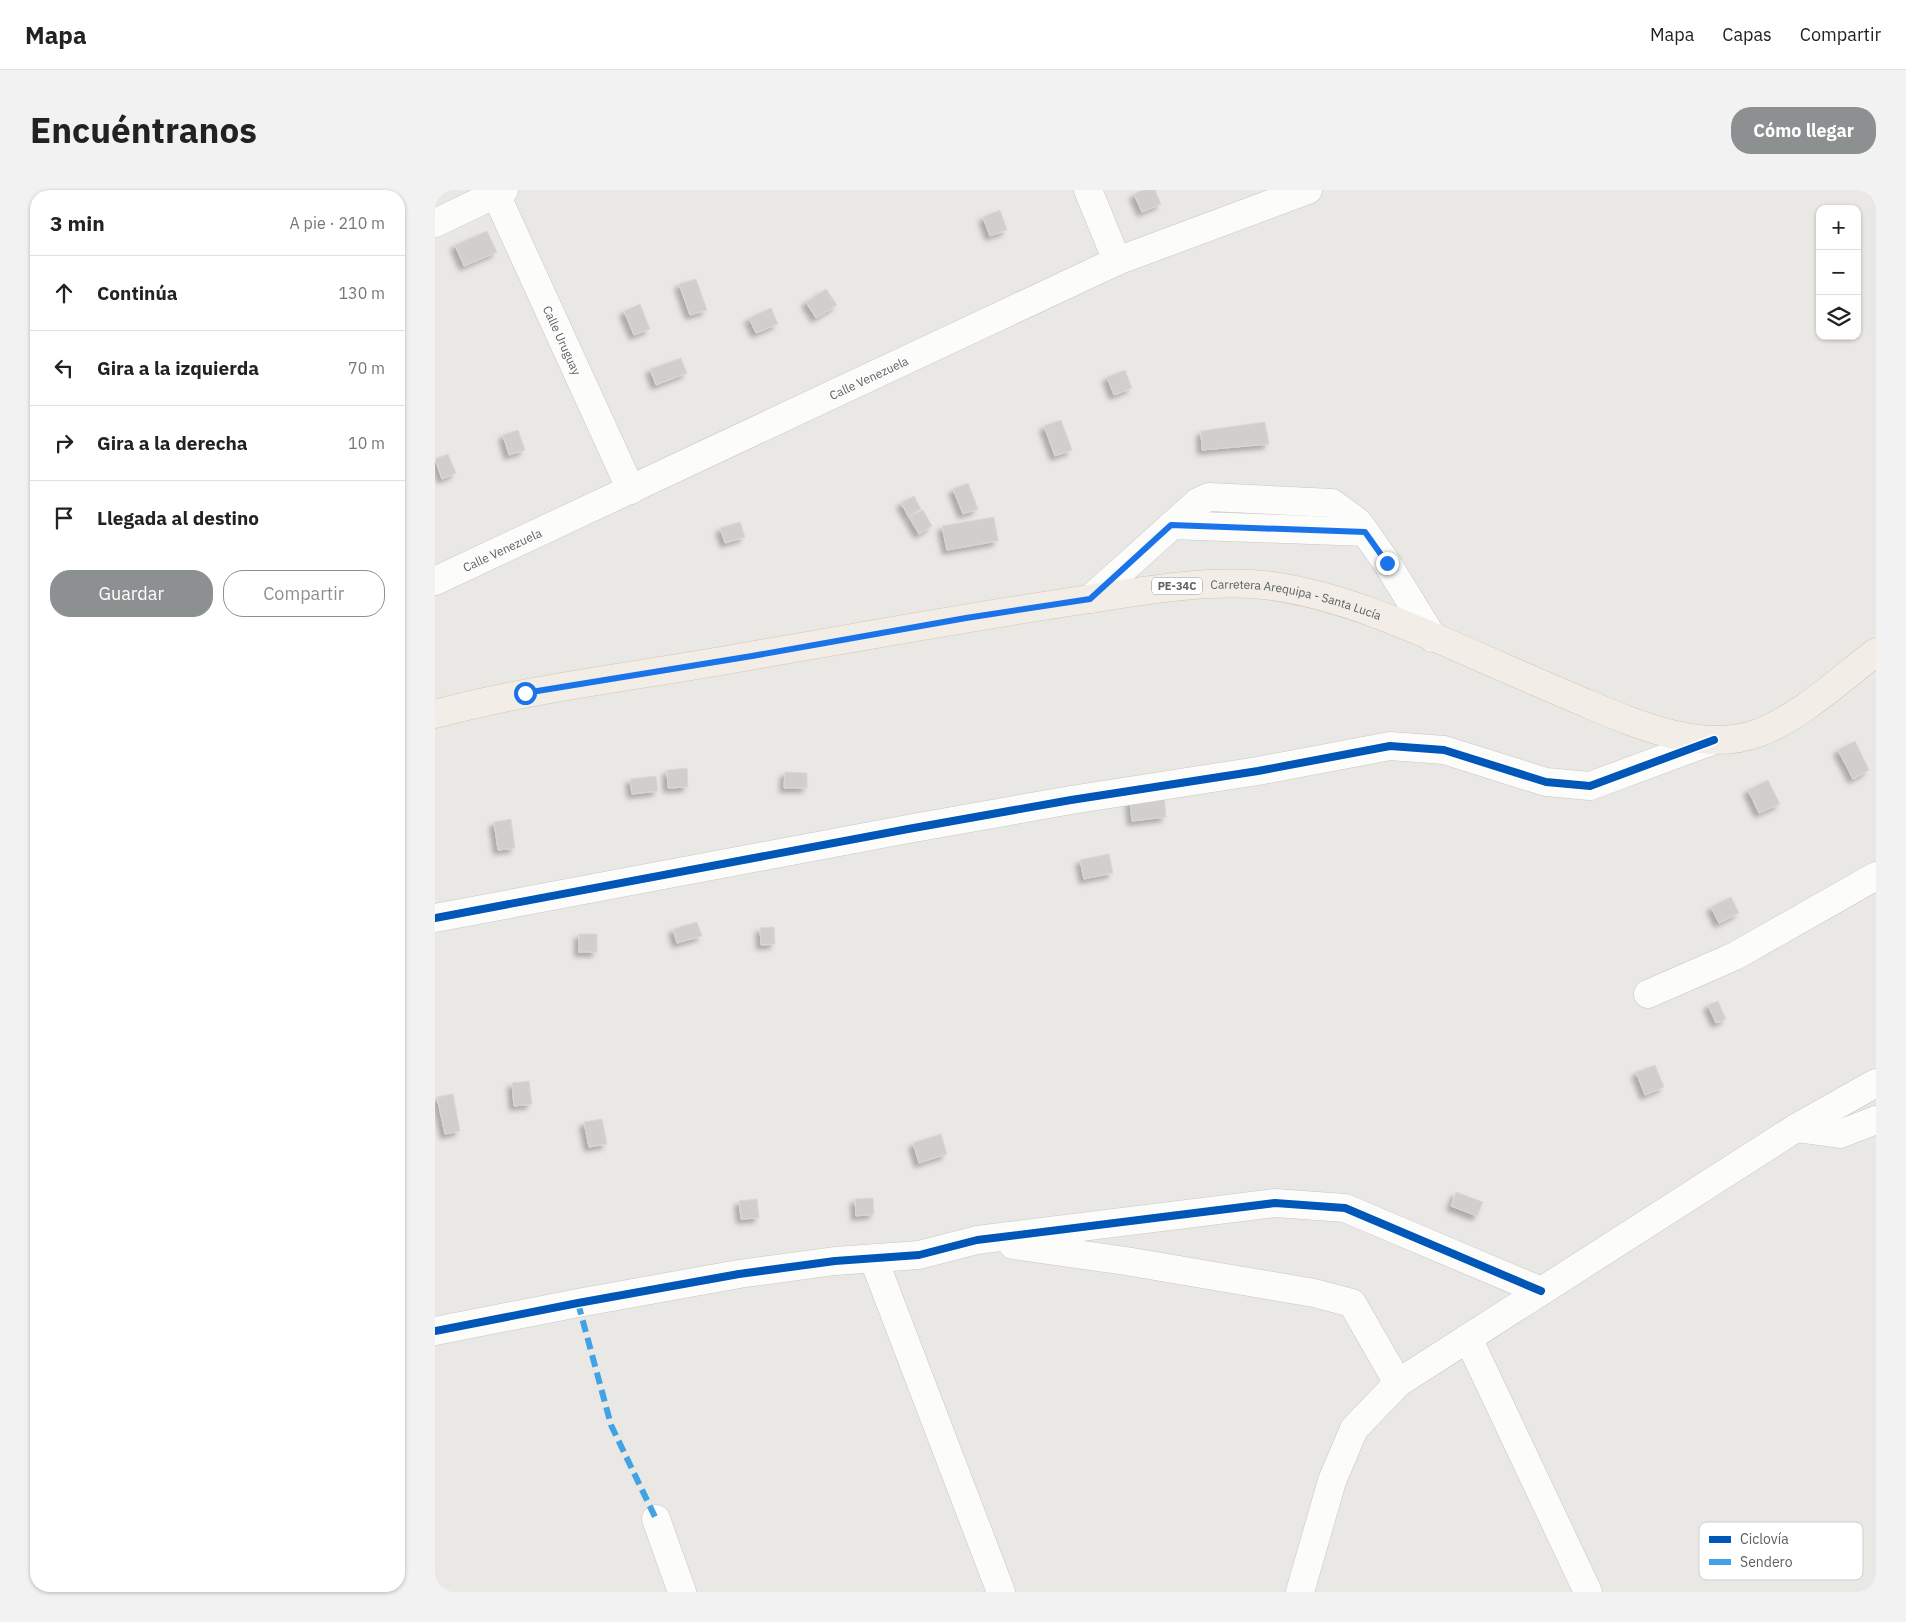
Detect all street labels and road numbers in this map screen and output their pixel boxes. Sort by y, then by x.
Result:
street label: Calle Uruguay [540,303,585,377]
street label: Calle Venezuela [827,352,911,402]
street label: Calle Venezuela [460,524,544,574]
street label: Carretera Arequipa - Santa Lucía [1210,576,1384,623]
road number: PE-34C [1152,578,1202,594]

